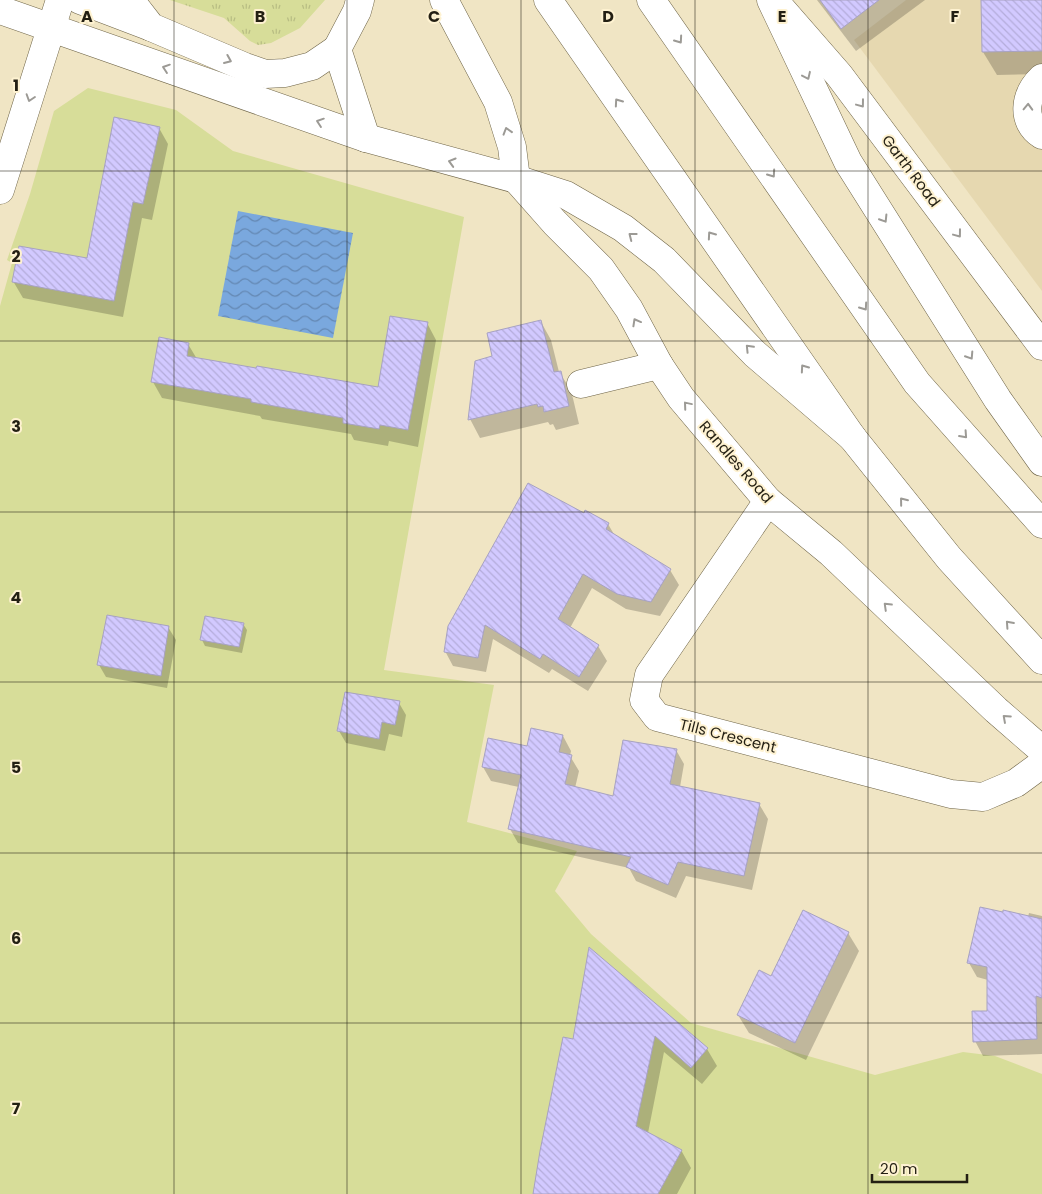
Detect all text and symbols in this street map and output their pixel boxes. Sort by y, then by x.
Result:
text: A [81,5,93,28]
text: B [255,5,265,28]
text: C [428,5,440,28]
text: D [602,5,614,28]
text: E [778,5,786,28]
text: F [951,5,960,28]
one-way arrow [673,34,682,44]
one-way arrow [223,54,232,65]
one-way arrow [163,64,171,74]
one-way arrow [801,71,811,80]
text: 1 [13,74,19,97]
one-way arrow [25,93,35,102]
one-way arrow [615,98,624,107]
one-way arrow [855,98,863,107]
one-way arrow [1022,103,1033,111]
one-way arrow [316,117,324,127]
one-way arrow [503,127,513,135]
street label: Garth Road [877,130,946,211]
one-way arrow [447,157,456,168]
one-way arrow [766,168,775,177]
one-way arrow [877,213,887,222]
one-way arrow [952,228,961,238]
one-way arrow [708,231,717,241]
one-way arrow [629,233,638,241]
text: 2 [11,245,21,268]
one-way arrow [858,301,867,311]
one-way arrow [632,318,642,327]
one-way arrow [746,345,755,354]
one-way arrow [964,351,974,360]
one-way arrow [801,364,810,374]
one-way arrow [684,402,693,411]
text: 3 [11,415,21,438]
street label: Randles Road [695,416,778,507]
one-way arrow [958,430,967,439]
one-way arrow [900,497,909,506]
text: 4 [11,586,22,609]
one-way arrow [884,603,893,612]
one-way arrow [1006,620,1015,629]
street label: Tills Crescent [678,713,779,758]
one-way arrow [1002,715,1011,724]
text: 5 [11,756,21,779]
text: 6 [11,927,21,950]
text: 7 [12,1097,21,1120]
scale bar [872,1152,967,1184]
text: 20 m [880,1158,918,1179]

